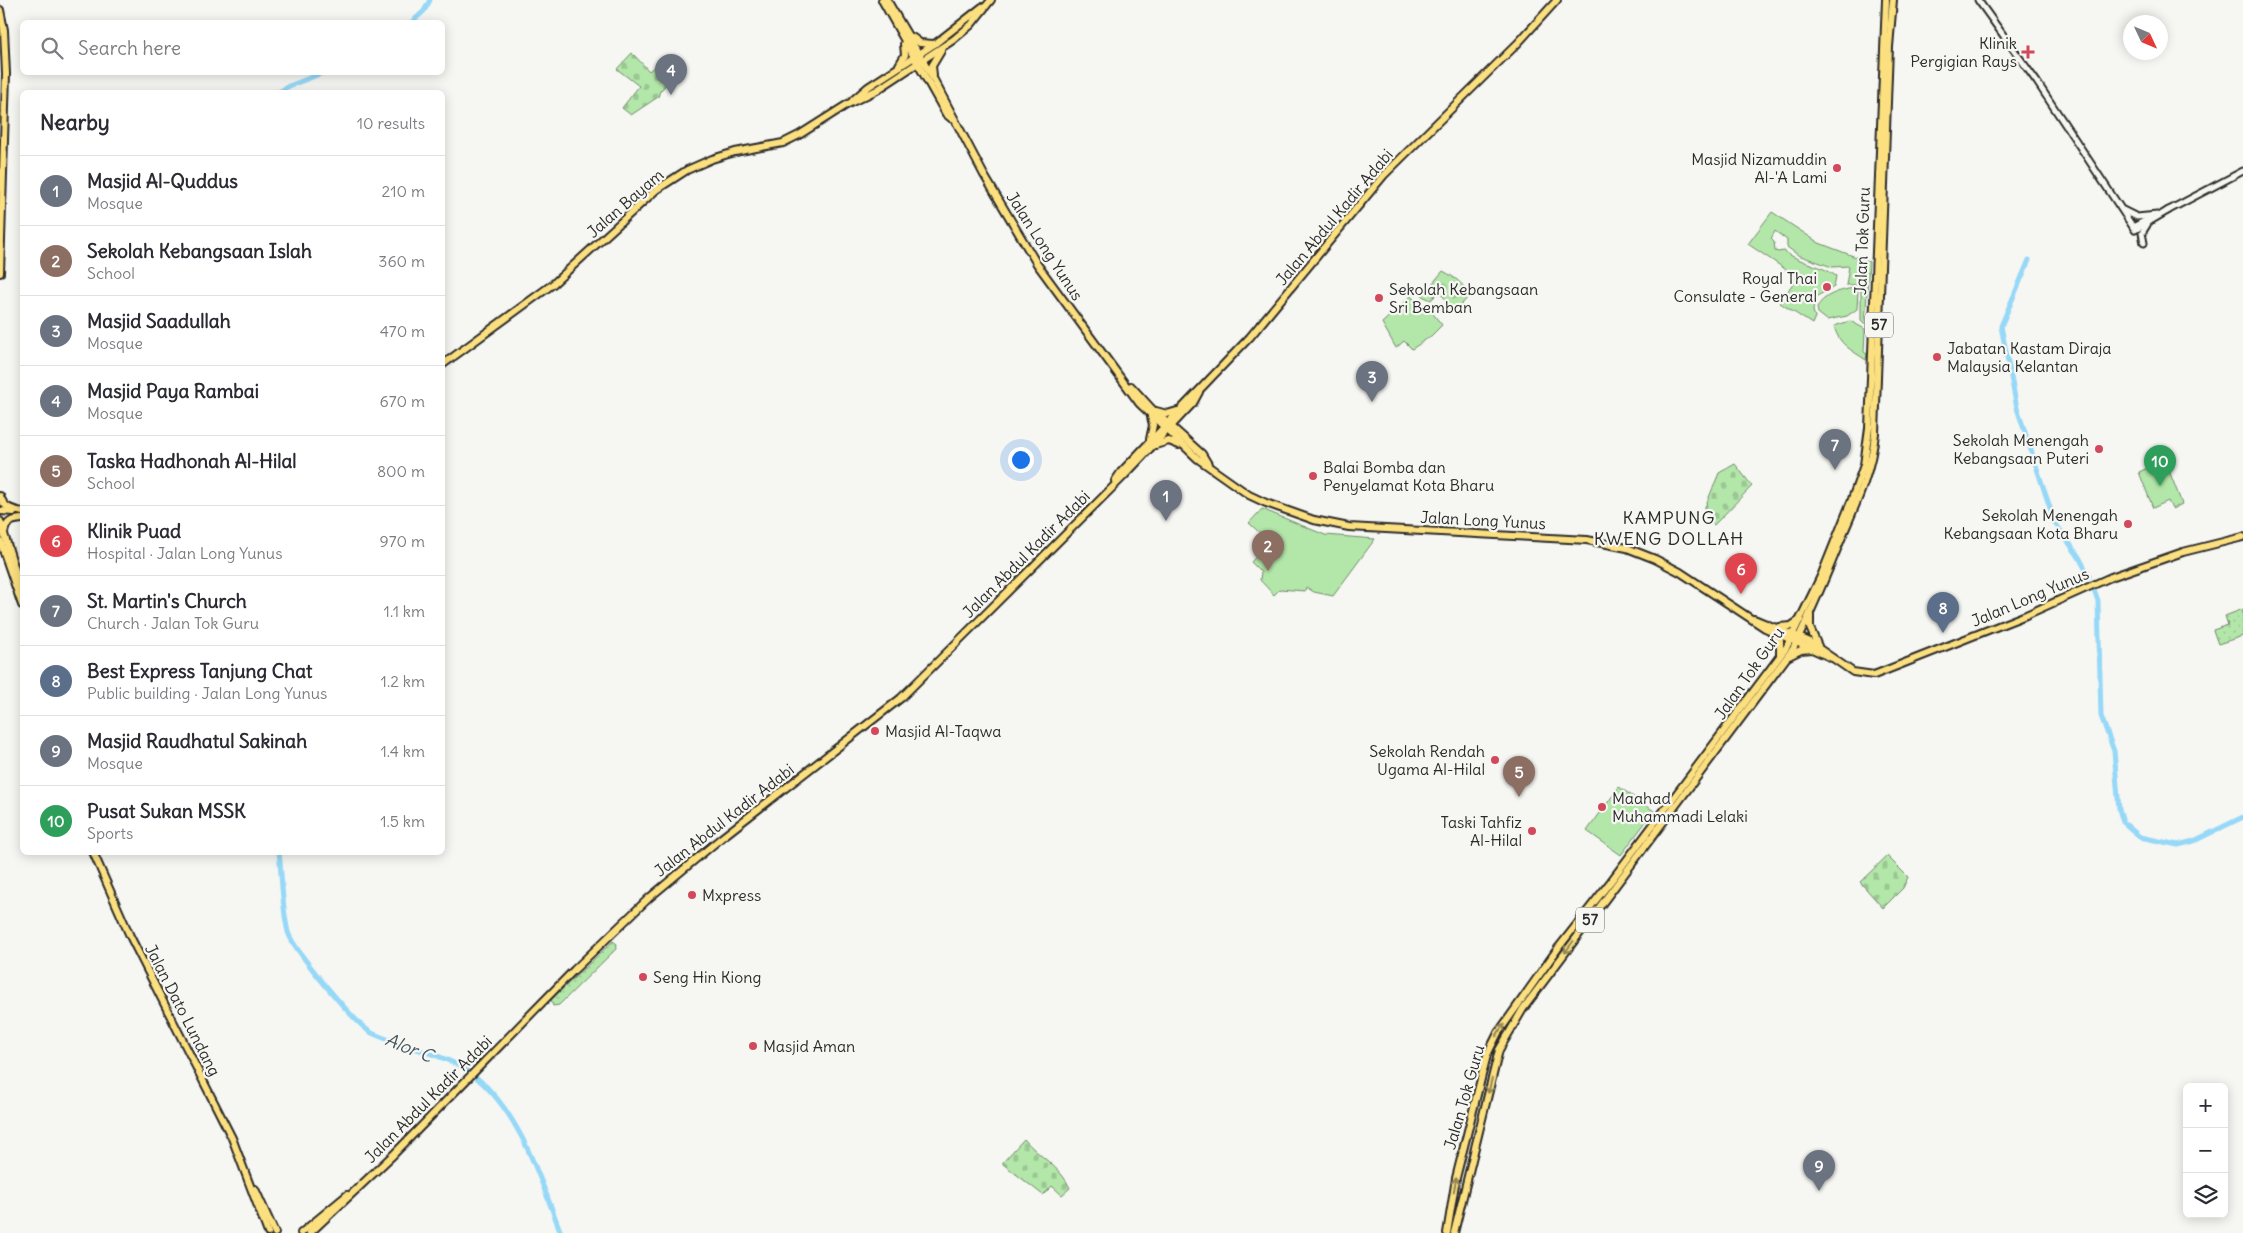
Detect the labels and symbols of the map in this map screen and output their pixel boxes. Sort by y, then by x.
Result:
north arrow [2123,15,2168,60]
place label: Klinik Pergigian Rays [1910,33,2017,71]
marker: Klinik Pergigian Rays [2021,45,2035,59]
pin: 4 [655,54,687,95]
street label: Jalan Abdul Kadir Adabi [1271,145,1397,289]
place label: Masjid Nizamuddin Al-'A Lami [1691,149,1827,187]
marker: Masjid Nizamuddin Al-'A Lami [1831,162,1843,174]
street label: Jalan Bayam [583,164,667,242]
street label: Jalan Tok Guru [1850,187,1874,295]
street label: Jalan Long Yunus [1002,188,1088,304]
place label: Royal Thai Consulate - General [1674,268,1817,306]
place label: Sekolah Kebangsaan Sri Bemban [1389,279,1538,317]
marker: Royal Thai Consulate - General [1821,281,1833,293]
marker: Sekolah Kebangsaan Sri Bemban [1373,292,1385,304]
road number: 57 [1865,312,1893,338]
place label: Jabatan Kastam Diraja Malaysia Kelantan [1947,338,2111,376]
marker: Jabatan Kastam Diraja Malaysia Kelantan [1931,351,1943,363]
pin: 3 [1356,361,1388,402]
pin: 7 [1819,429,1851,470]
place label: Sekolah Menengah Kebangsaan Puteri [1953,430,2089,468]
marker: Sekolah Menengah Kebangsaan Puteri [2093,443,2105,455]
pin: 10 [2144,445,2176,486]
your location [1008,447,1034,473]
place label: Balai Bomba dan Penyelamat Kota Bharu [1323,457,1494,495]
marker: Balai Bomba dan Penyelamat Kota Bharu [1307,470,1319,482]
pin: 1 [1150,480,1182,521]
street label: Jalan Abdul Kadir Adabi [958,486,1094,622]
place label: Sekolah Menengah Kebangsaan Kota Bharu [1944,505,2118,543]
district label: KAMPUNG KWENG DOLLAH [1594,506,1744,550]
street label: Jalan Long Yunus [1420,507,1546,533]
marker: Sekolah Menengah Kebangsaan Kota Bharu [2122,518,2134,530]
pin: 2 [1252,530,1284,571]
pin: 6 [1725,553,1757,594]
street label: Jalan Long Yunus [1968,563,2092,631]
pin: 8 [1927,592,1959,633]
street label: Jalan Tok Guru [1710,623,1788,723]
place label: Masjid Al-Taqwa [885,721,1001,741]
marker: Masjid Al-Taqwa [869,725,881,737]
place label: Sekolah Rendah Ugama Al-Hilal [1369,741,1485,779]
marker: Sekolah Rendah Ugama Al-Hilal [1489,754,1501,766]
pin: 5 [1503,756,1535,797]
street label: Jalan Abdul Kadir Adabi [650,759,798,881]
place label: Maahad Muhammadi Lelaki [1612,788,1748,826]
marker: Maahad Muhammadi Lelaki [1596,801,1608,813]
place label: Taski Tahfiz Al-Hilal [1441,812,1522,850]
marker: Taski Tahfiz Al-Hilal [1526,825,1538,837]
place label: Mxpress [702,885,761,905]
marker: Mxpress [686,889,698,901]
road number: 57 [1576,908,1604,932]
one-way arrow [1564,940,1575,953]
street label: Jalan Dato Lundang [141,941,225,1079]
place label: Seng Hin Kiong [653,967,761,987]
marker: Seng Hin Kiong [637,971,649,983]
one-way arrow [1496,1023,1506,1037]
water label: Alor C [382,1028,438,1068]
street label: Jalan Abdul Kadir Adabi [360,1031,496,1167]
place label: Masjid Aman [763,1036,855,1056]
marker: Masjid Aman [747,1040,759,1052]
street label: Jalan Tok Guru [1439,1042,1489,1152]
one-way arrow [1484,1078,1494,1094]
pin: 9 [1803,1150,1835,1191]
one-way arrow [1451,1177,1461,1193]

